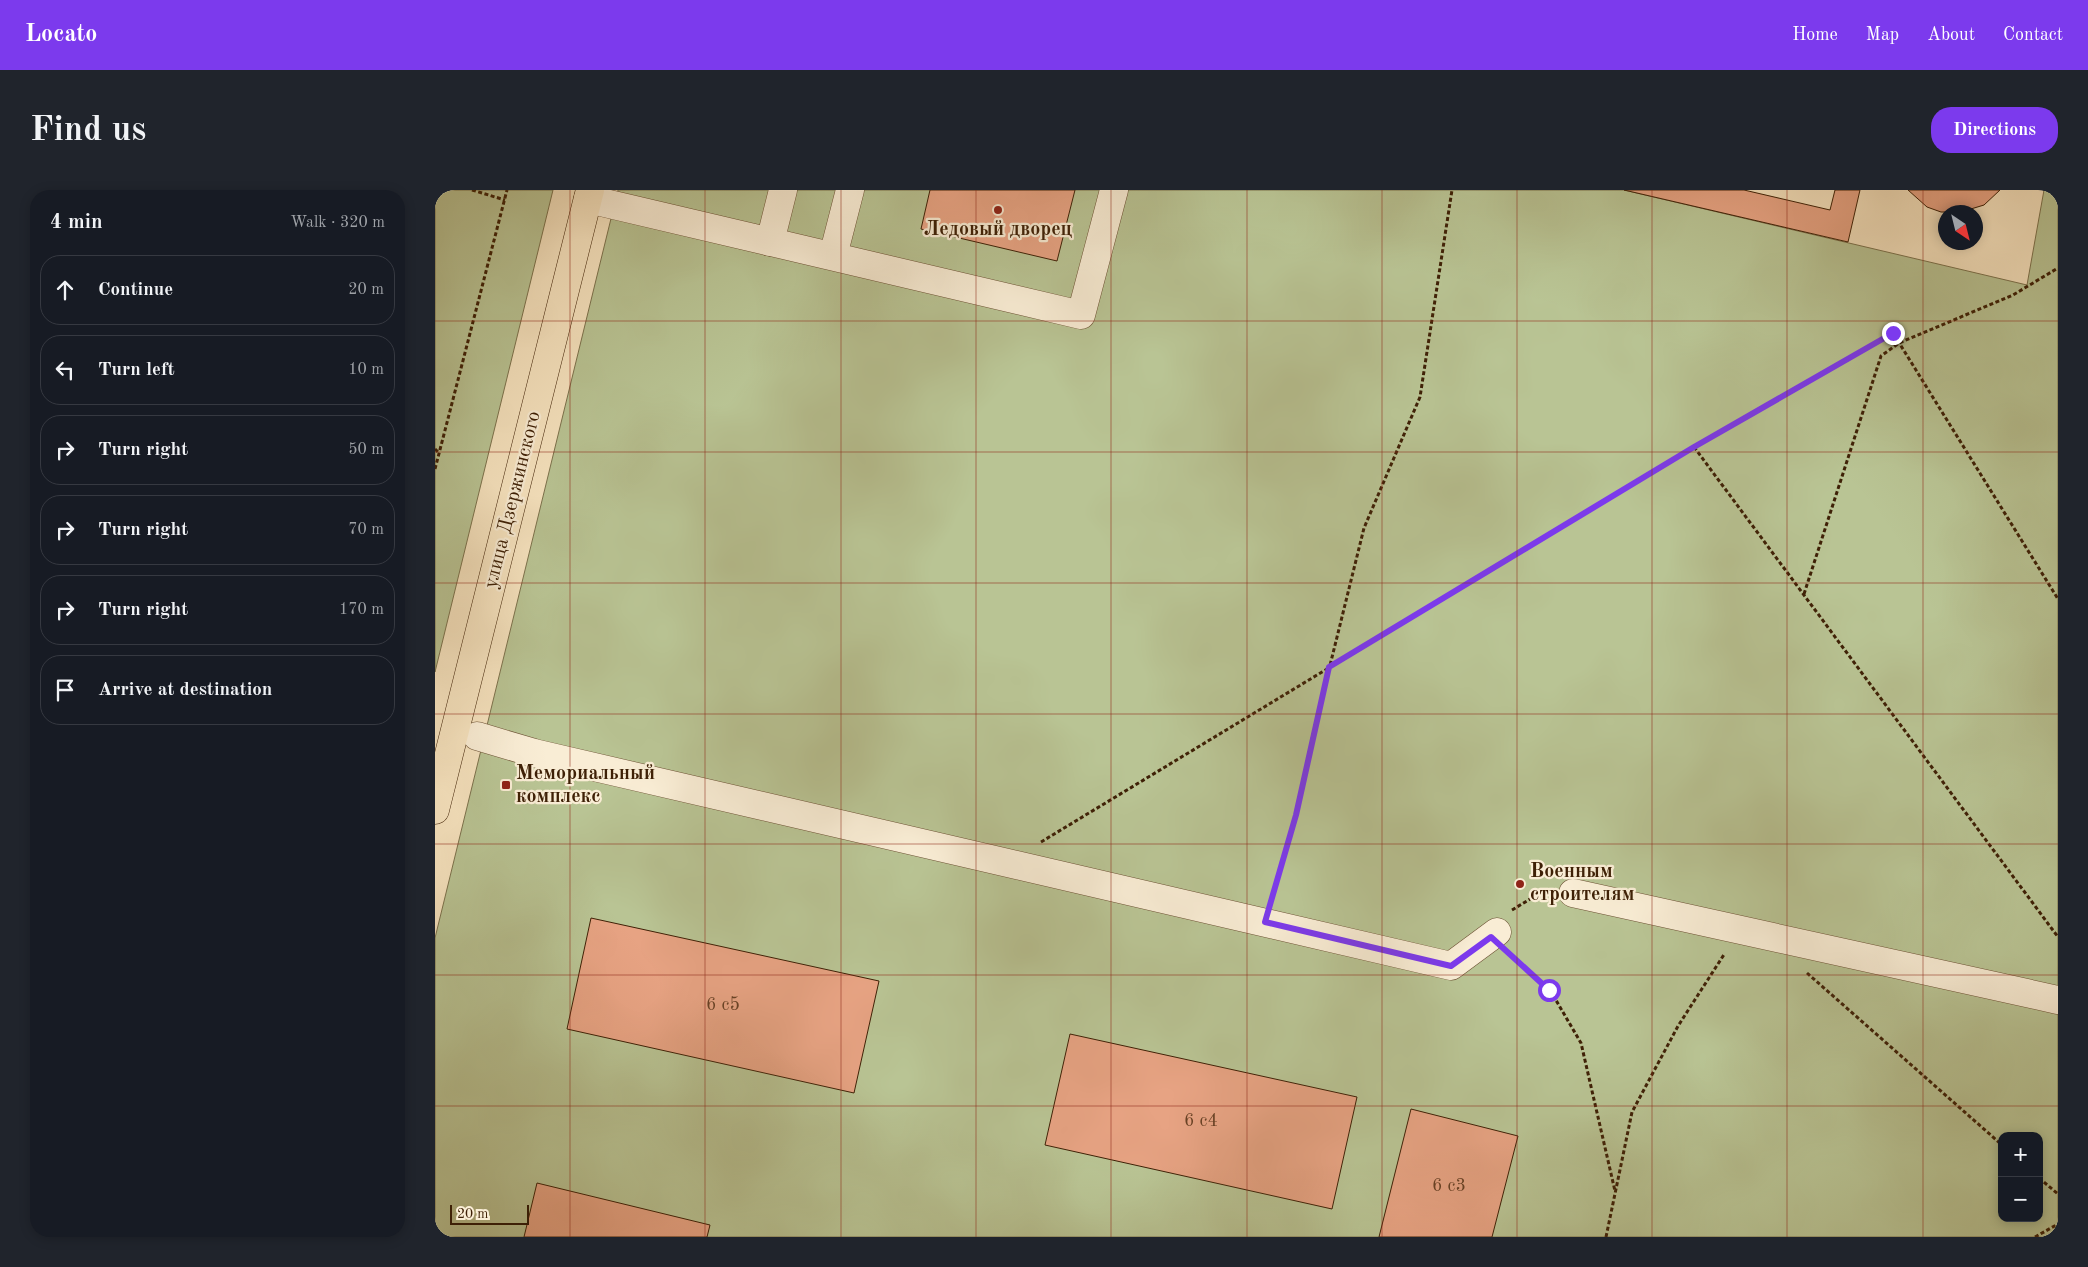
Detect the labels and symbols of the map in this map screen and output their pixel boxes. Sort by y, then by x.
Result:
marker: Ледовый дворец [992,204,1004,216]
north arrow [1938,205,1983,250]
place label: Ледовый дворец [924,220,1073,240]
route end [1882,322,1905,345]
street label: улица Дзержинского [481,409,545,591]
place label: Мемориальный комплекс [516,764,655,807]
marker: Мемориальный комплекс [500,779,512,791]
place label: Военным строителям [1530,862,1635,905]
marker: Военным строителям [1514,878,1526,890]
route start [1538,979,1561,1002]
house number: 6 с5 [706,996,740,1014]
house number: 6 с4 [1184,1112,1218,1130]
house number: 6 с3 [1432,1177,1466,1195]
scale bar [450,1202,529,1225]

